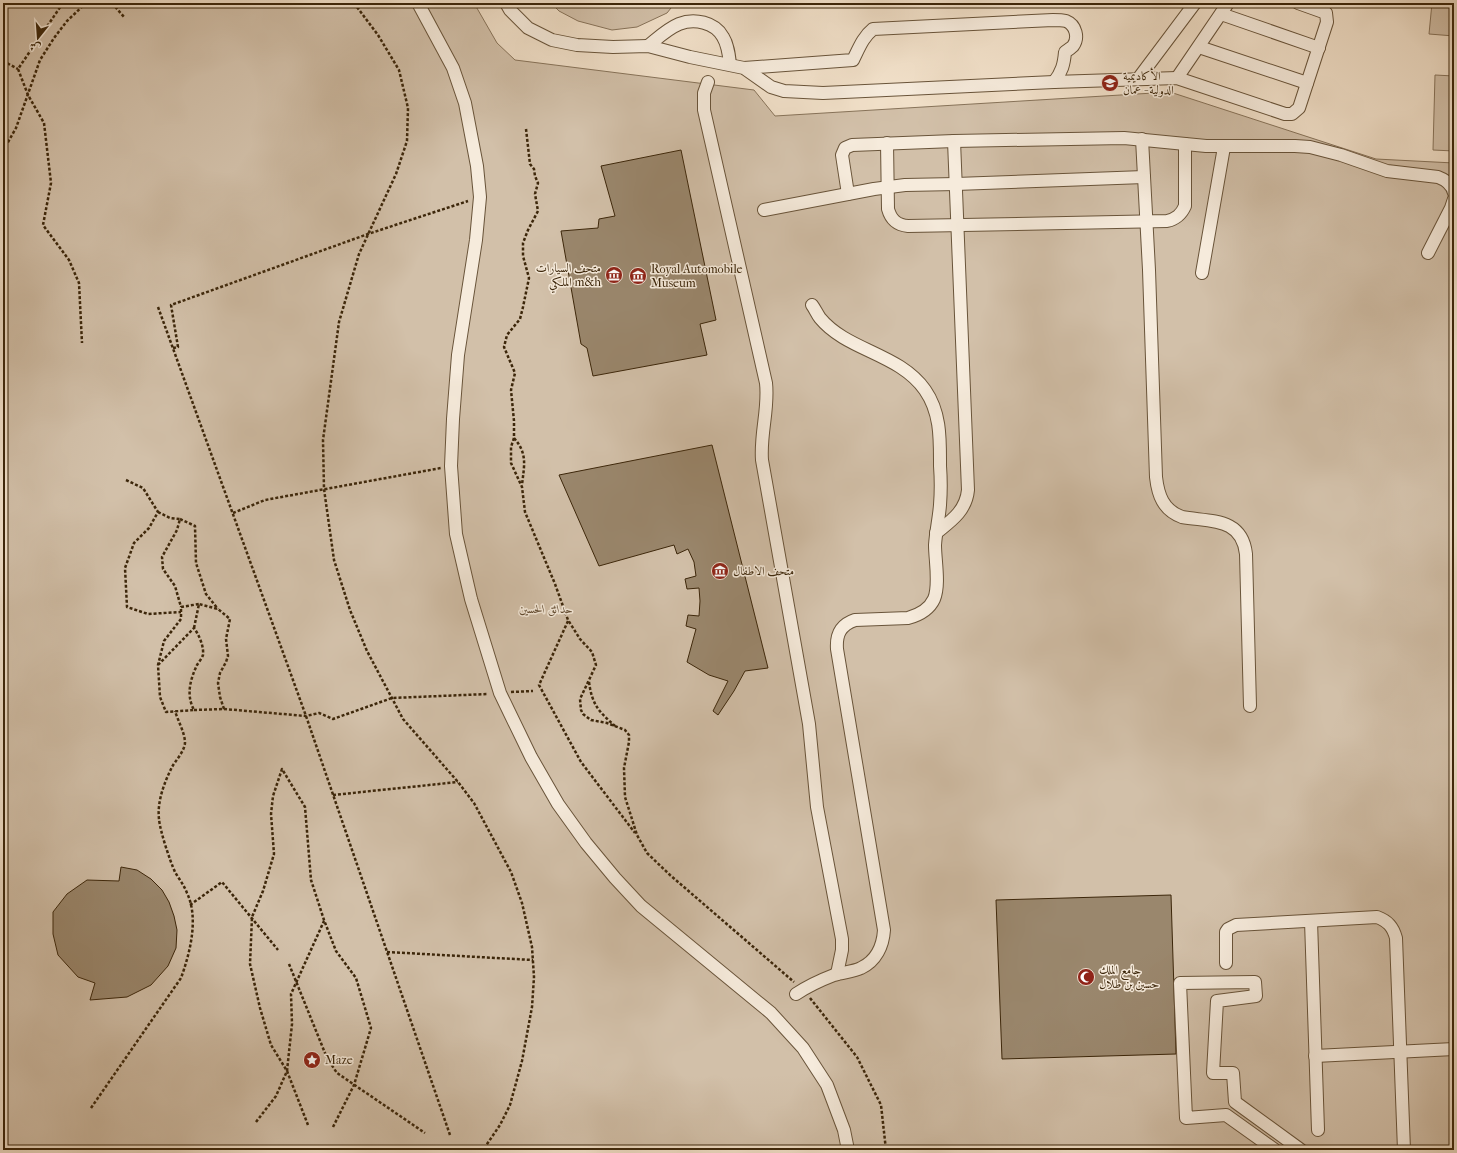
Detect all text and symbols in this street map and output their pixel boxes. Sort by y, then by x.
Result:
north arrow [18,18,58,58]
text: ش [28,39,42,55]
place label: الأكاديمية الدولية - عمان [1123,67,1174,98]
school or university icon: الأكاديمية الدولية - عمان [1100,73,1120,93]
place label: متحف السيارات الملكي m&h [536,261,601,294]
place label: Royal Automobile Museum [651,262,743,290]
museum icon: متحف السيارات الملكي m&h [604,265,624,285]
museum icon: Royal Automobile Museum [628,266,648,286]
museum icon: متحف الاطفال [710,561,730,581]
place label: متحف الاطفال [733,564,794,578]
park label: حدائق الحسين [519,602,573,617]
place label: جامع الملك حسين بن طلال [1099,963,1159,991]
mosque icon: جامع الملك حسين بن طلال [1076,967,1096,987]
place icon: Maze [302,1050,322,1070]
place label: Maze [325,1053,353,1067]

